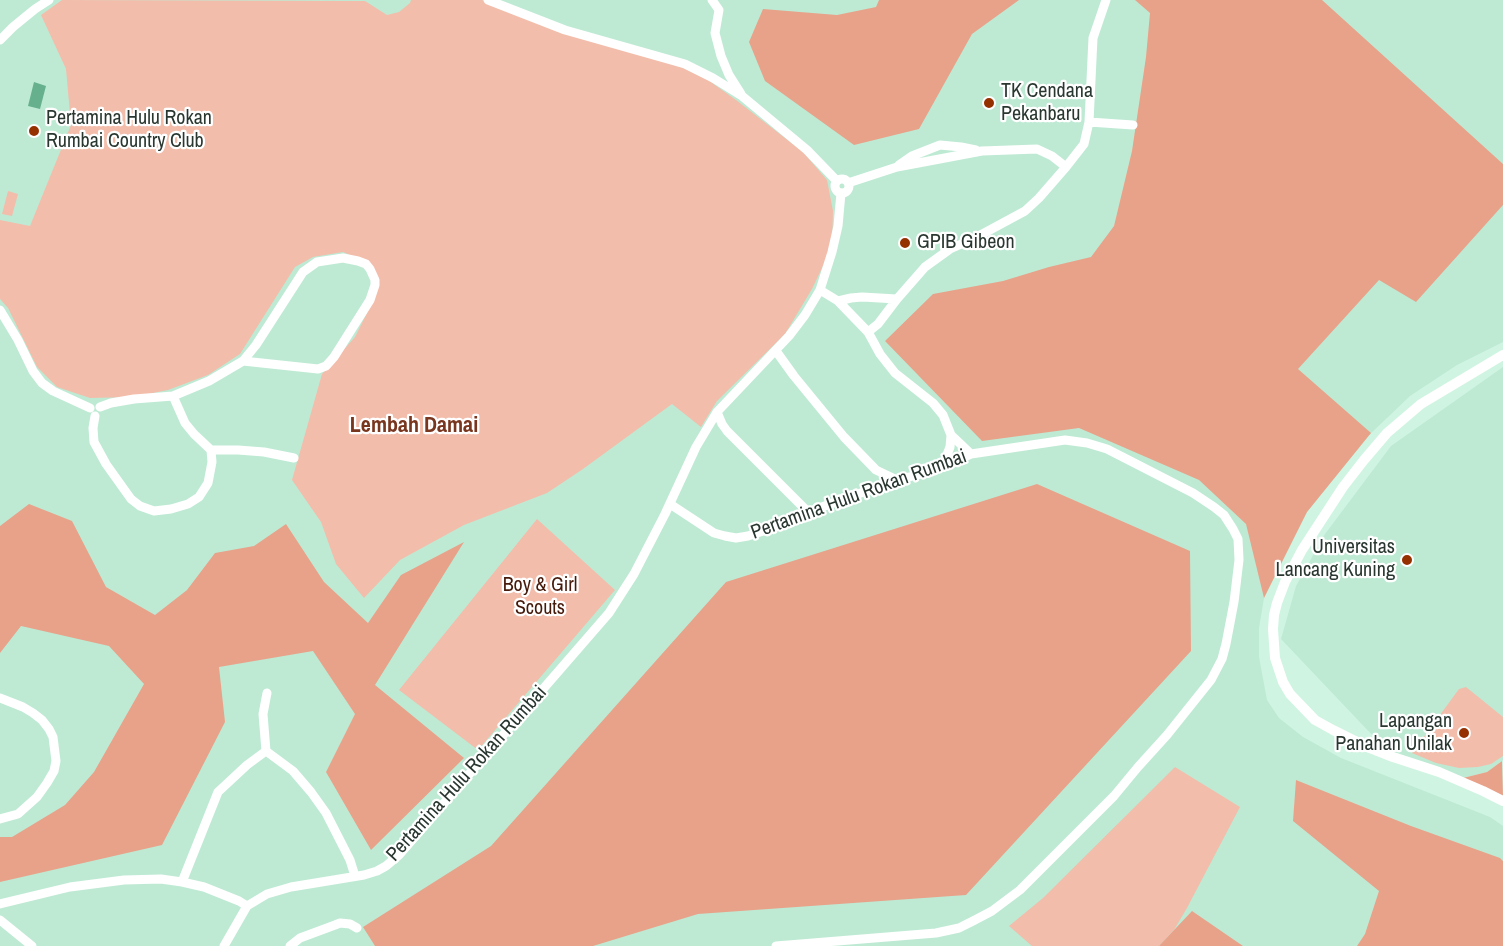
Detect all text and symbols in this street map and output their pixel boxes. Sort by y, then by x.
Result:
place label: TK Cendana Pekanbaru [1001,80,1093,127]
marker: TK Cendana Pekanbaru [982,96,996,110]
place label: Pertamina Hulu Rokan Rumbai Country Club [46,107,212,154]
marker: Pertamina Hulu Rokan Rumbai Country Club [27,124,41,138]
place label: GPIB Gibeon [917,231,1015,255]
marker: GPIB Gibeon [898,236,912,250]
district label: Lembah Damai [350,413,478,439]
street label: Pertamina Hulu Rokan Rumbai [748,445,970,545]
place label: Universitas Lancang Kuning [1276,536,1395,583]
marker: Universitas Lancang Kuning [1400,553,1414,567]
park label: Boy & Girl Scouts [503,574,577,621]
street label: Pertamina Hulu Rokan Rumbai [382,681,552,867]
place label: Lapangan Panahan Unilak [1335,710,1452,757]
marker: Lapangan Panahan Unilak [1457,726,1471,740]

